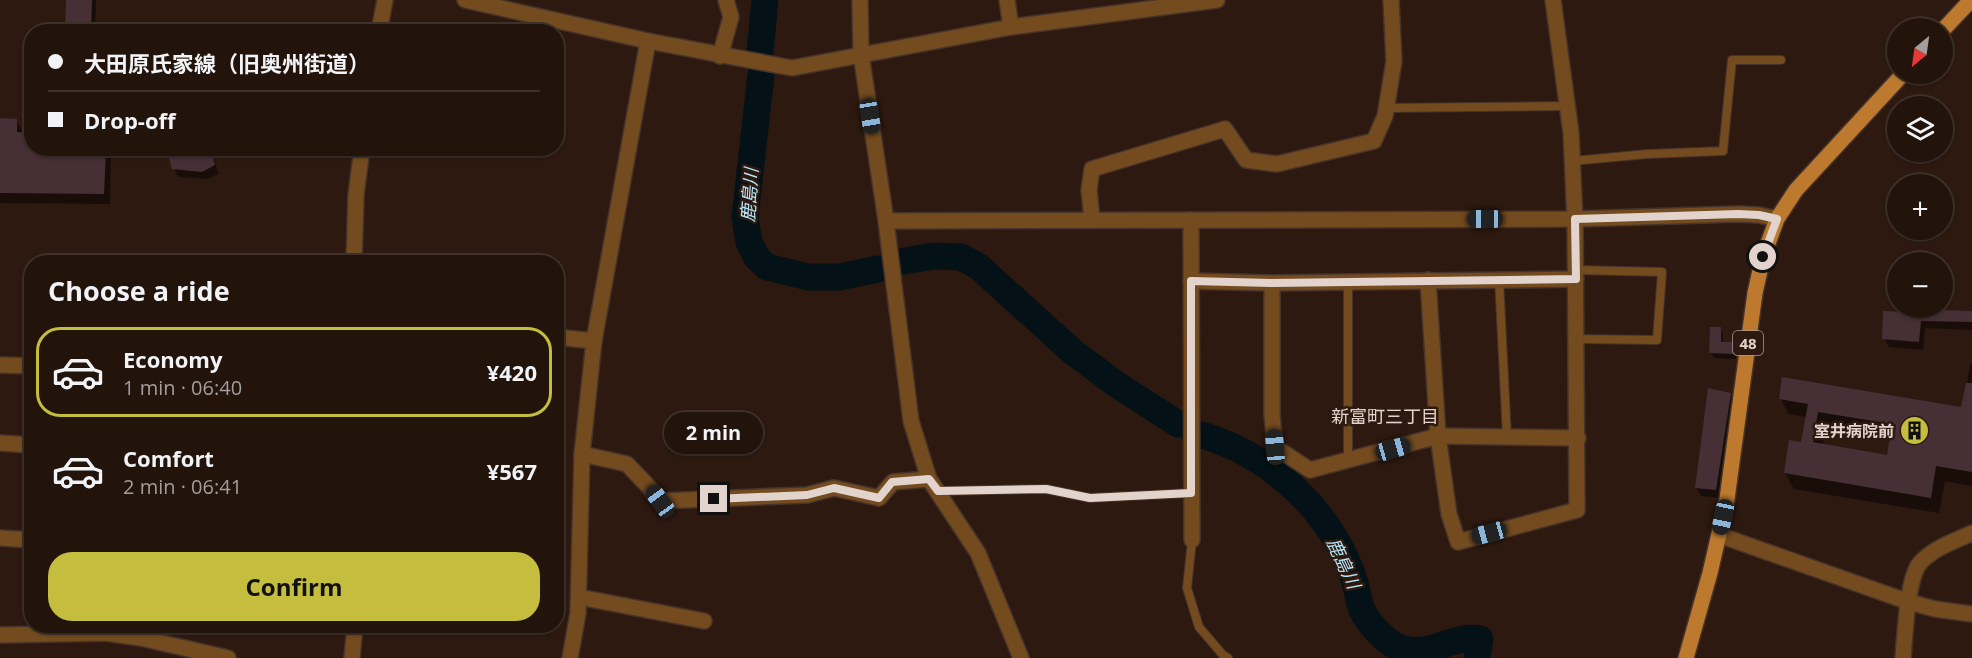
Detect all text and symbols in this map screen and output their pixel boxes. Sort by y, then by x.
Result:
north arrow [1887,18,1953,84]
map controls [1887,18,1953,318]
text: 大田原氏家線（旧奥州街道） [84,48,370,78]
button: layers [1887,96,1953,162]
car [858,97,882,135]
text: Drop-off [84,105,176,135]
water label: 鹿島川 [735,165,763,223]
button: + [1887,174,1953,240]
car [1467,210,1503,228]
route start [1749,243,1776,270]
button: − [1887,252,1953,318]
text: Choose a ride [48,272,230,309]
road number: 48 [1733,331,1763,355]
text: Economy [123,344,222,374]
icon: car [51,345,105,399]
text: ¥420 [487,357,537,387]
text: 1 min · 06:40 [123,374,242,401]
district label: 新富町三丁目 [1331,404,1439,428]
callout: 2 min [664,412,764,454]
building icon: 室井病院前 [1899,415,1931,447]
text: 2 min [686,419,741,446]
place label: 室井病院前 [1814,420,1894,442]
car [1264,428,1286,466]
car [1373,435,1413,463]
text: Comfort [123,443,214,473]
icon: car [51,444,105,498]
text: ¥567 [487,456,537,486]
text: 2 min · 06:41 [123,473,242,500]
car [642,481,678,521]
route end [700,485,727,512]
car [1710,498,1736,536]
car [1469,520,1509,546]
water label: 鹿島川 [1322,533,1367,594]
button: Confirm [48,552,540,621]

